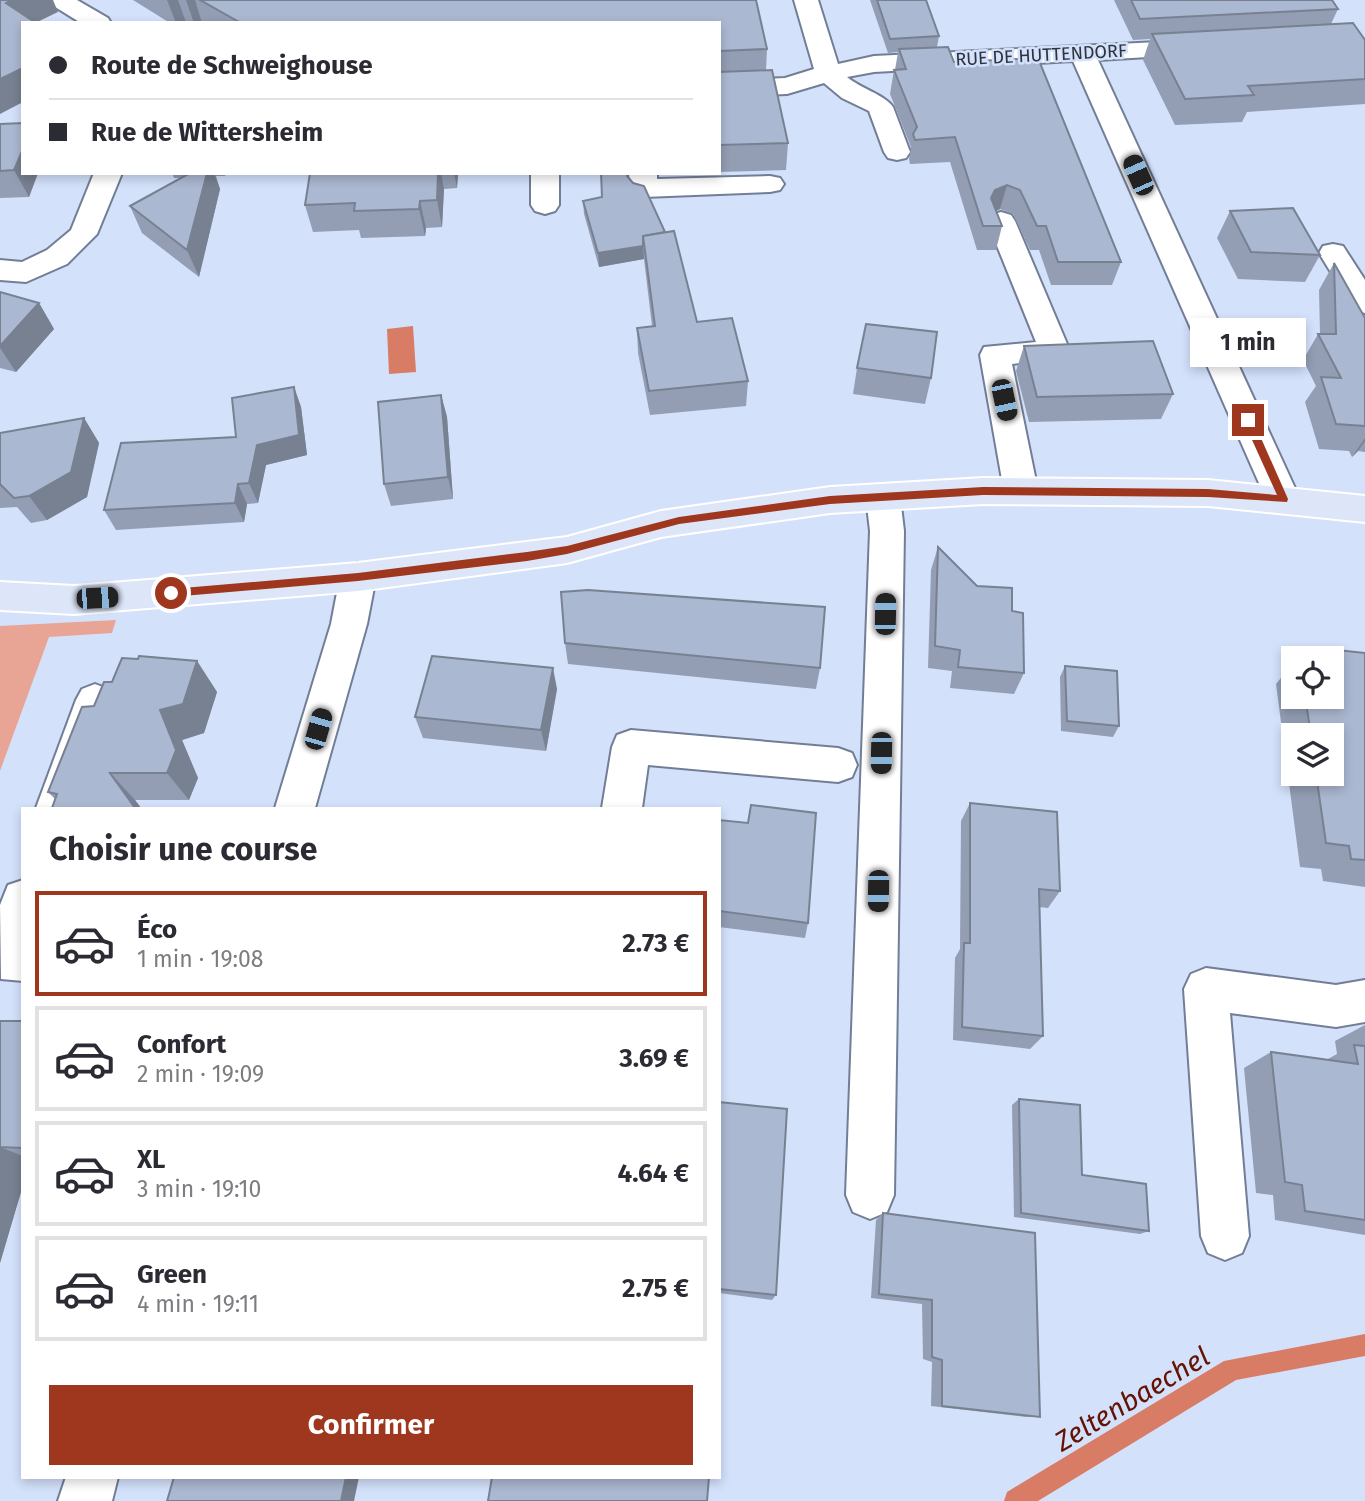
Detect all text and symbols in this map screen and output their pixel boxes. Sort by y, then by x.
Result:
street label: RUE DE HUTTENDORF [955,40,1127,70]
text: Route de Schweighouse [91,50,373,81]
text: Rue de Wittersheim [91,117,323,148]
car [1120,152,1157,198]
callout: 1 min [1190,318,1306,368]
text: 1 min [1220,328,1276,356]
car [990,377,1019,423]
route end [1232,404,1264,436]
route start [155,577,187,609]
car [76,586,119,610]
car [875,593,896,635]
map controls [1281,646,1344,786]
button: locate [1281,646,1344,709]
car [303,706,334,752]
button: layers [1281,723,1344,786]
car [871,732,892,774]
text: Choisir une course [49,830,317,868]
car [868,870,889,912]
icon: car [53,912,116,975]
text: Éco [137,914,177,945]
text: 2.73 € [622,928,689,959]
text: 1 min · 19:08 [137,945,264,973]
icon: car [53,1027,116,1090]
text: Confort [137,1029,226,1060]
text: 3.69 € [619,1043,689,1074]
text: 2 min · 19:09 [137,1060,264,1088]
icon: car [53,1142,116,1205]
text: XL [137,1144,165,1175]
text: 4.64 € [617,1158,689,1189]
text: 3 min · 19:10 [137,1175,261,1203]
icon: car [53,1257,116,1320]
text: Green [137,1259,207,1290]
text: 2.75 € [622,1273,689,1304]
text: 4 min · 19:11 [137,1290,259,1318]
water label: Zeltenbaechel [1048,1340,1215,1459]
button: Confirmer [49,1385,693,1465]

